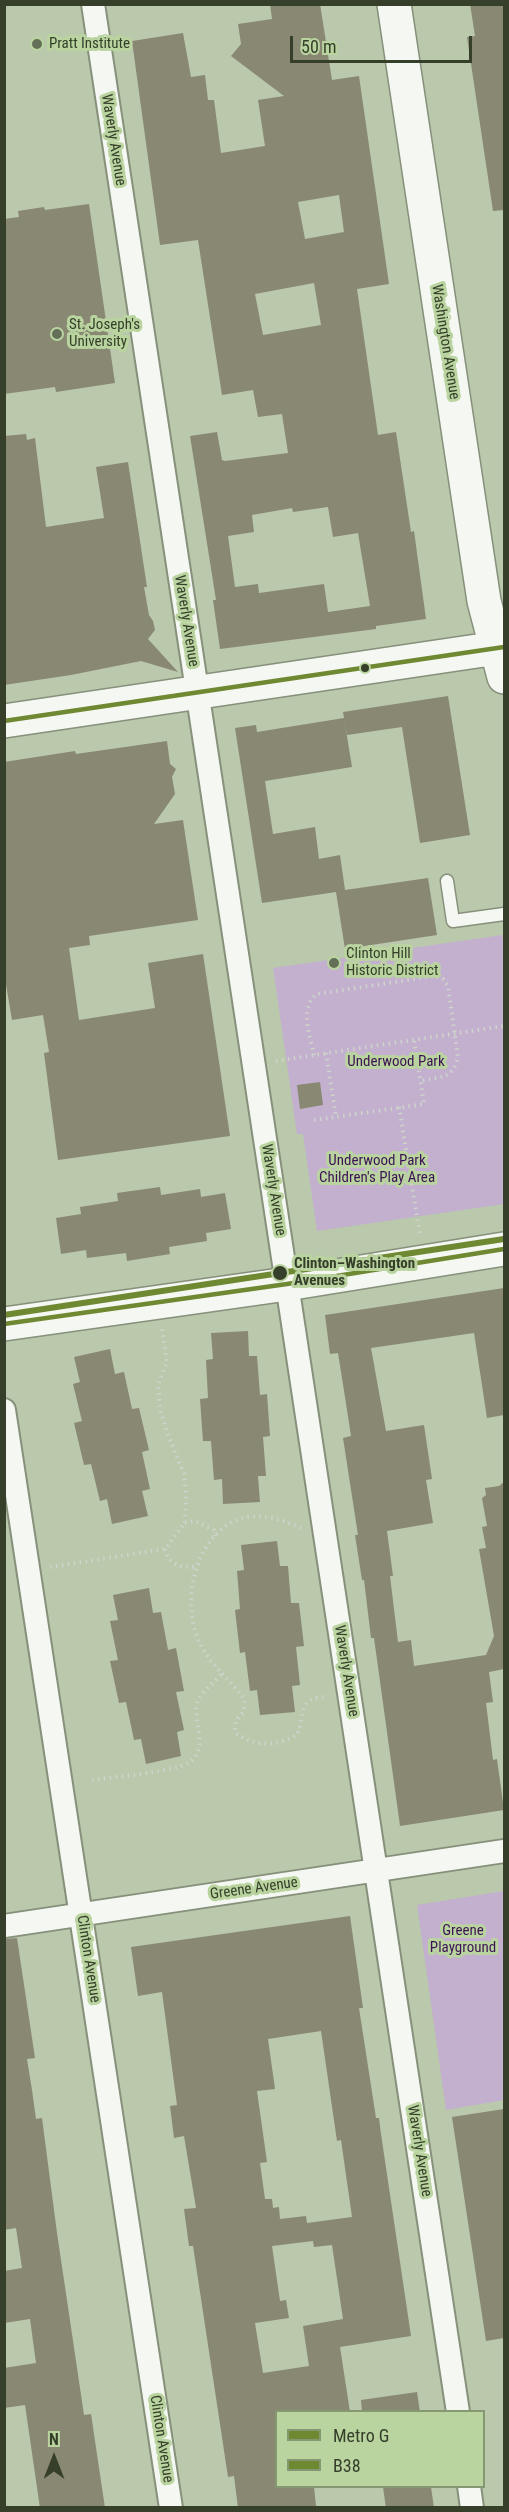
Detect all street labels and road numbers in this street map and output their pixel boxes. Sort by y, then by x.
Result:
street label: Waverly Avenue [97,93,129,187]
street label: Washington Avenue [427,283,463,401]
street label: Waverly Avenue [170,574,202,668]
street label: Waverly Avenue [257,1143,289,1237]
street label: Waverly Avenue [330,1624,362,1718]
street label: Greene Avenue [209,1874,299,1904]
street label: Clinton Avenue [72,1914,104,2004]
street label: Waverly Avenue [403,2104,435,2198]
street label: Clinton Avenue [145,2394,177,2484]

